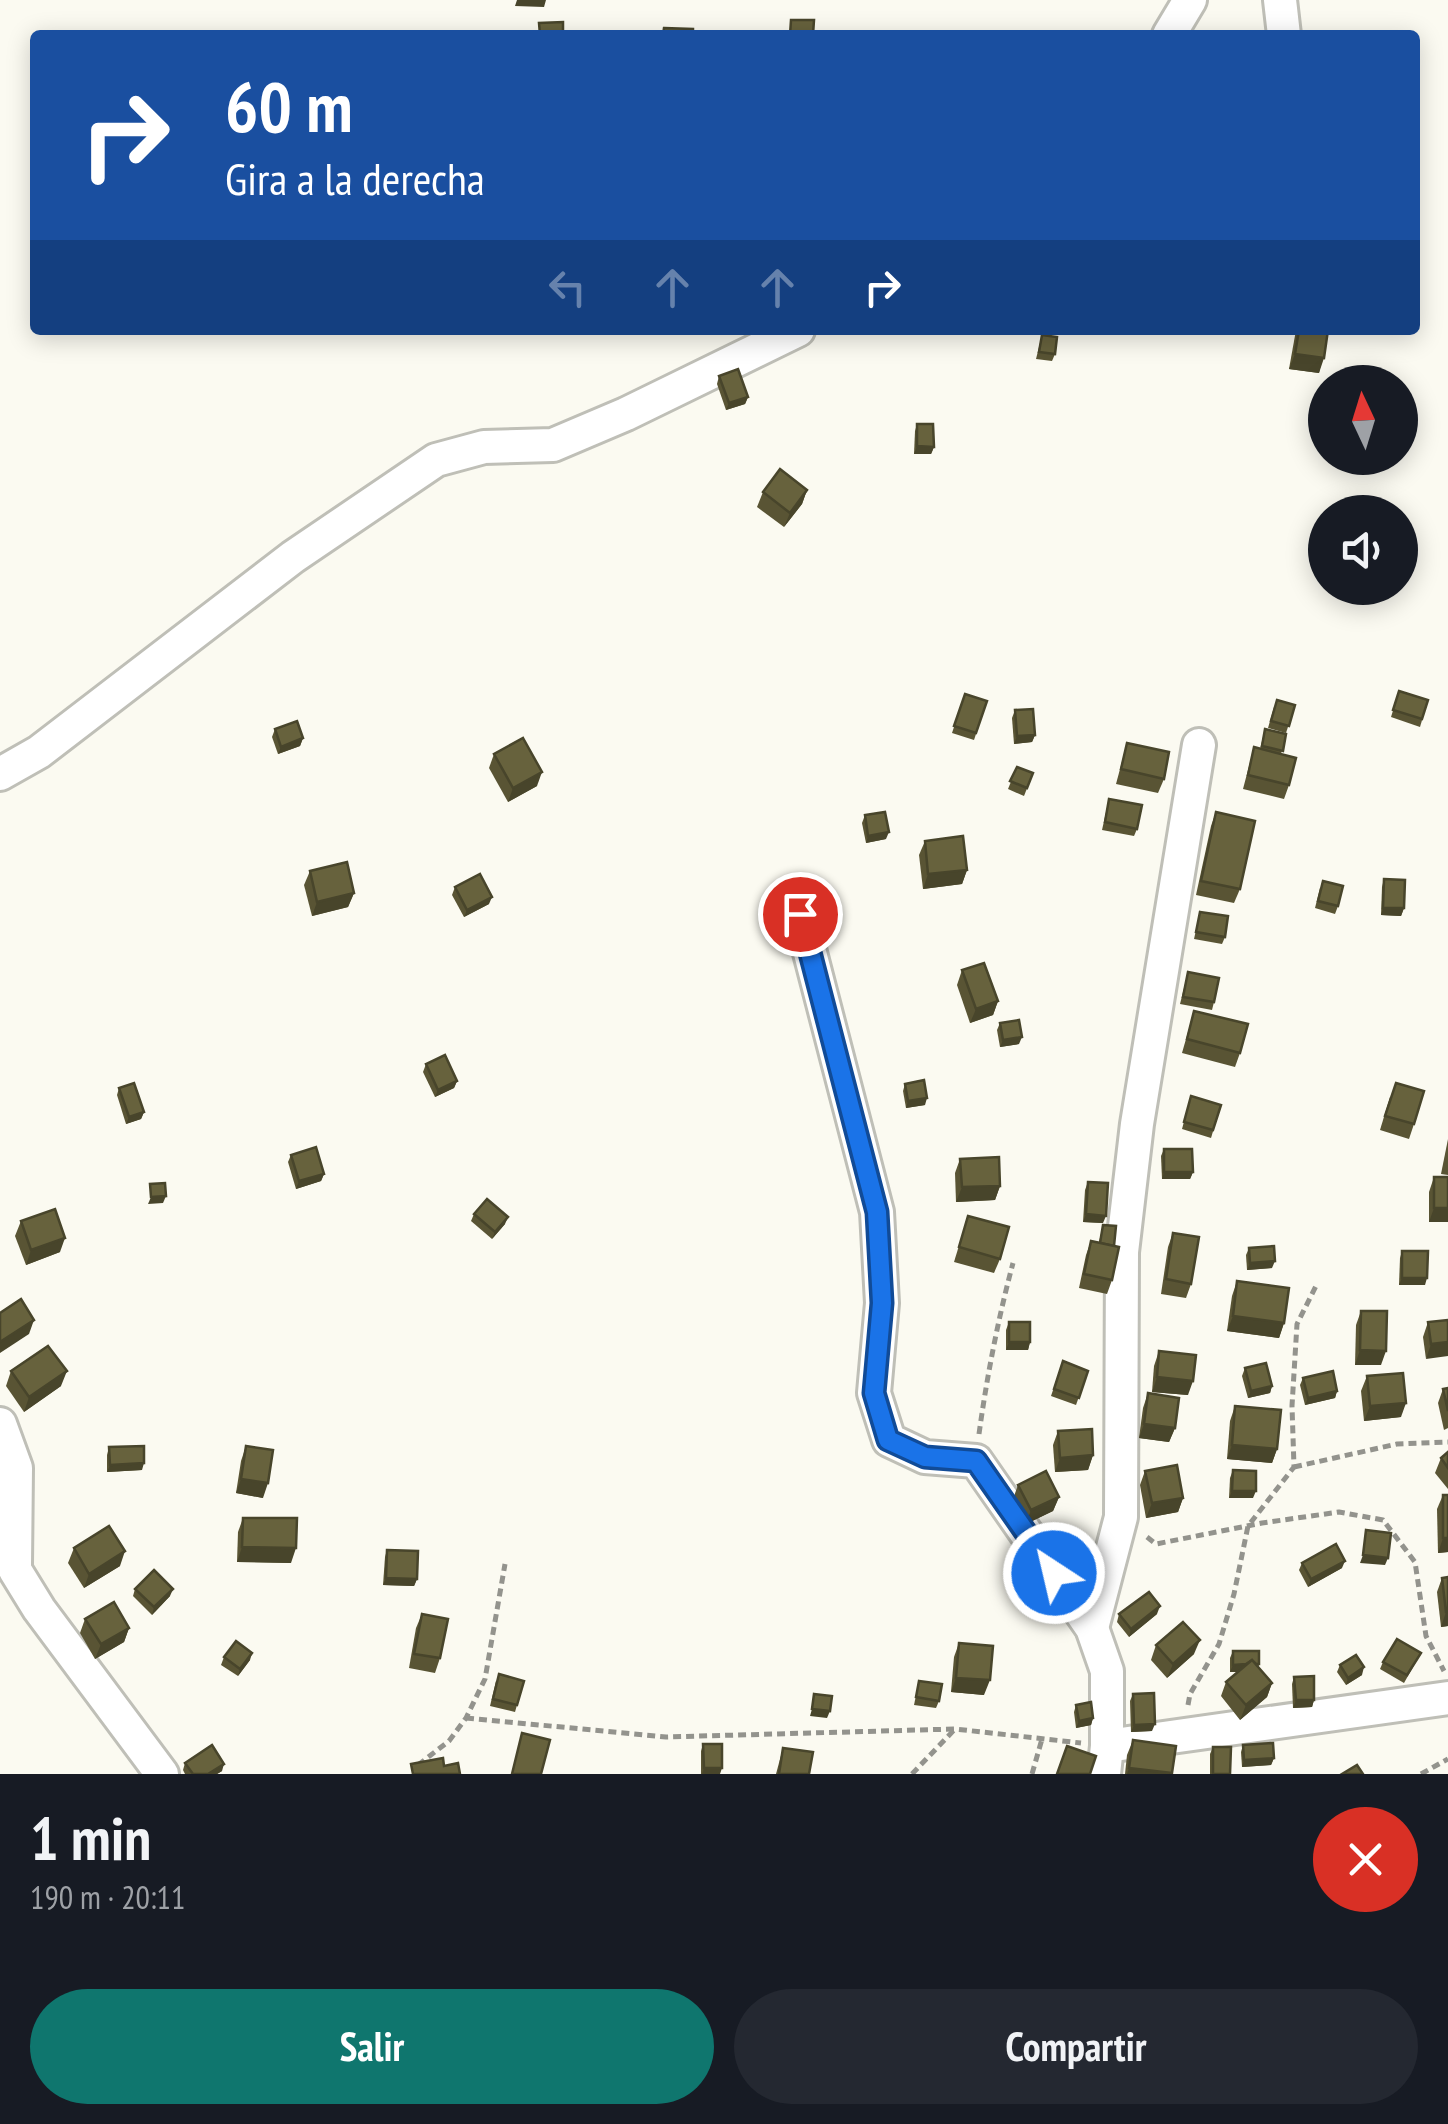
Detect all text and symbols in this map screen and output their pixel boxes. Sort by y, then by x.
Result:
text: 60 m [225,61,353,151]
icon: right [60,70,190,200]
text: Gira a la derecha [225,149,485,207]
icon: left [540,260,595,315]
icon: ahead [645,260,700,315]
icon: ahead [750,260,805,315]
icon: right [855,260,910,315]
north arrow [1308,365,1418,475]
map controls [1308,365,1418,605]
button: sound [1308,495,1418,605]
pin [758,872,843,957]
icon: arrive [773,887,828,942]
position arrow [1002,1521,1106,1625]
text: 1 min [30,1799,151,1877]
button: close [1313,1807,1418,1912]
text: 190 m · 20:11 [30,1876,185,1918]
button: Salir [30,1989,714,2104]
button: Compartir [734,1989,1418,2104]

